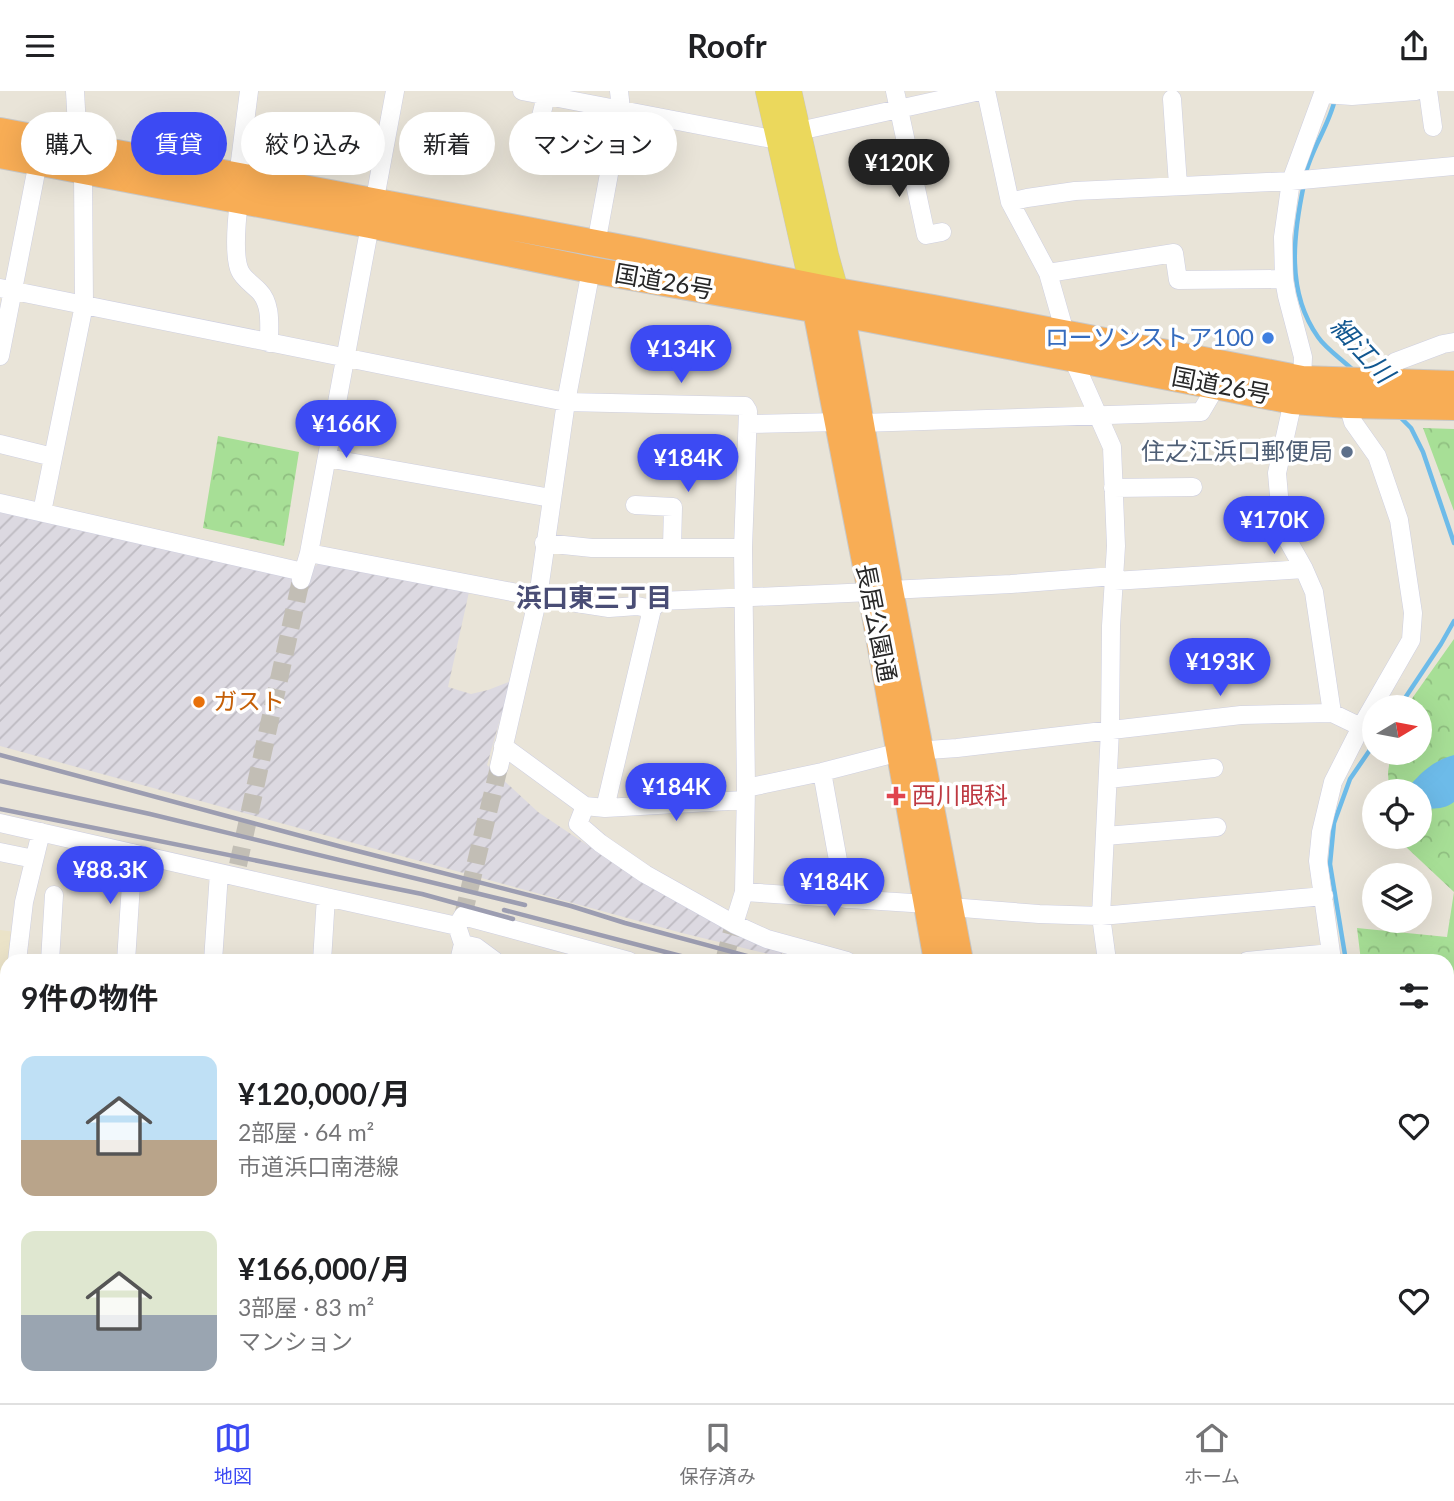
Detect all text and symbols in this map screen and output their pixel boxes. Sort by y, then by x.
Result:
text: Roofr [687,26,767,65]
icon: menu [21,27,59,65]
icon: share [1395,27,1433,65]
chip: 購入 [21,112,117,175]
chip: 賃貸 [131,112,227,175]
chip: 絞り込み [241,112,385,175]
chip: 新着 [399,112,495,175]
chip: マンション [509,112,677,175]
pin: ¥120K [850,139,948,199]
text: ¥120K [864,148,934,176]
street label: 国道26号 [613,258,716,303]
water label: 細江川 [1324,310,1403,391]
place label: ローソンストア100 [1045,322,1254,351]
pin: ¥134K [632,325,730,385]
marker: ローソンストア100 [1260,330,1276,346]
text: ¥134K [646,334,716,362]
street label: 国道26号 [1170,361,1273,408]
pin: ¥166K [297,401,395,460]
text: ¥166K [311,409,381,437]
pin: ¥184K [639,435,737,494]
place label: 住之江浜口郵便局 [1141,436,1333,465]
text: ¥184K [653,443,723,471]
marker: 住之江浜口郵便局 [1339,444,1355,460]
pin: ¥170K [1225,497,1323,556]
text: ¥170K [1239,505,1309,533]
street label: 長居公園通 [852,561,903,684]
district label: 浜口東三丁目 [516,581,672,613]
pin: ¥193K [1171,639,1269,698]
text: ¥193K [1185,647,1255,675]
place label: ガスト [213,686,285,715]
marker: ガスト [191,694,207,710]
north arrow [1362,695,1432,765]
map controls [1362,695,1432,933]
pin: ¥184K [627,763,725,823]
text: ¥184K [641,772,711,800]
button: locate [1362,779,1432,849]
place label: 西川眼科 [912,780,1008,809]
marker: 西川眼科 [886,786,906,806]
pin: ¥88.3K [53,847,167,906]
text: ¥88.3K [73,855,147,883]
pin: ¥184K [785,859,883,918]
button: layers [1362,863,1432,933]
text: ¥184K [799,867,869,895]
icon: filters [1395,977,1433,1015]
text: 9件の物件 [21,979,158,1015]
text: ¥120,000/月 [238,1075,411,1111]
icon: home [77,1084,161,1168]
icon: heart [1395,1107,1433,1145]
text: 2部屋 · 64 m² [238,1118,374,1146]
text: 市道浜口南港線 [238,1152,399,1180]
text: ¥166,000/月 [238,1250,411,1286]
icon: home [77,1259,161,1343]
icon: heart [1395,1282,1433,1320]
text: 3部屋 · 83 m² [238,1293,374,1321]
text: マンション [238,1327,353,1355]
tab: 地図 [214,1419,252,1488]
tab: 保存済み [680,1419,756,1488]
tab: ホーム [1184,1419,1240,1488]

